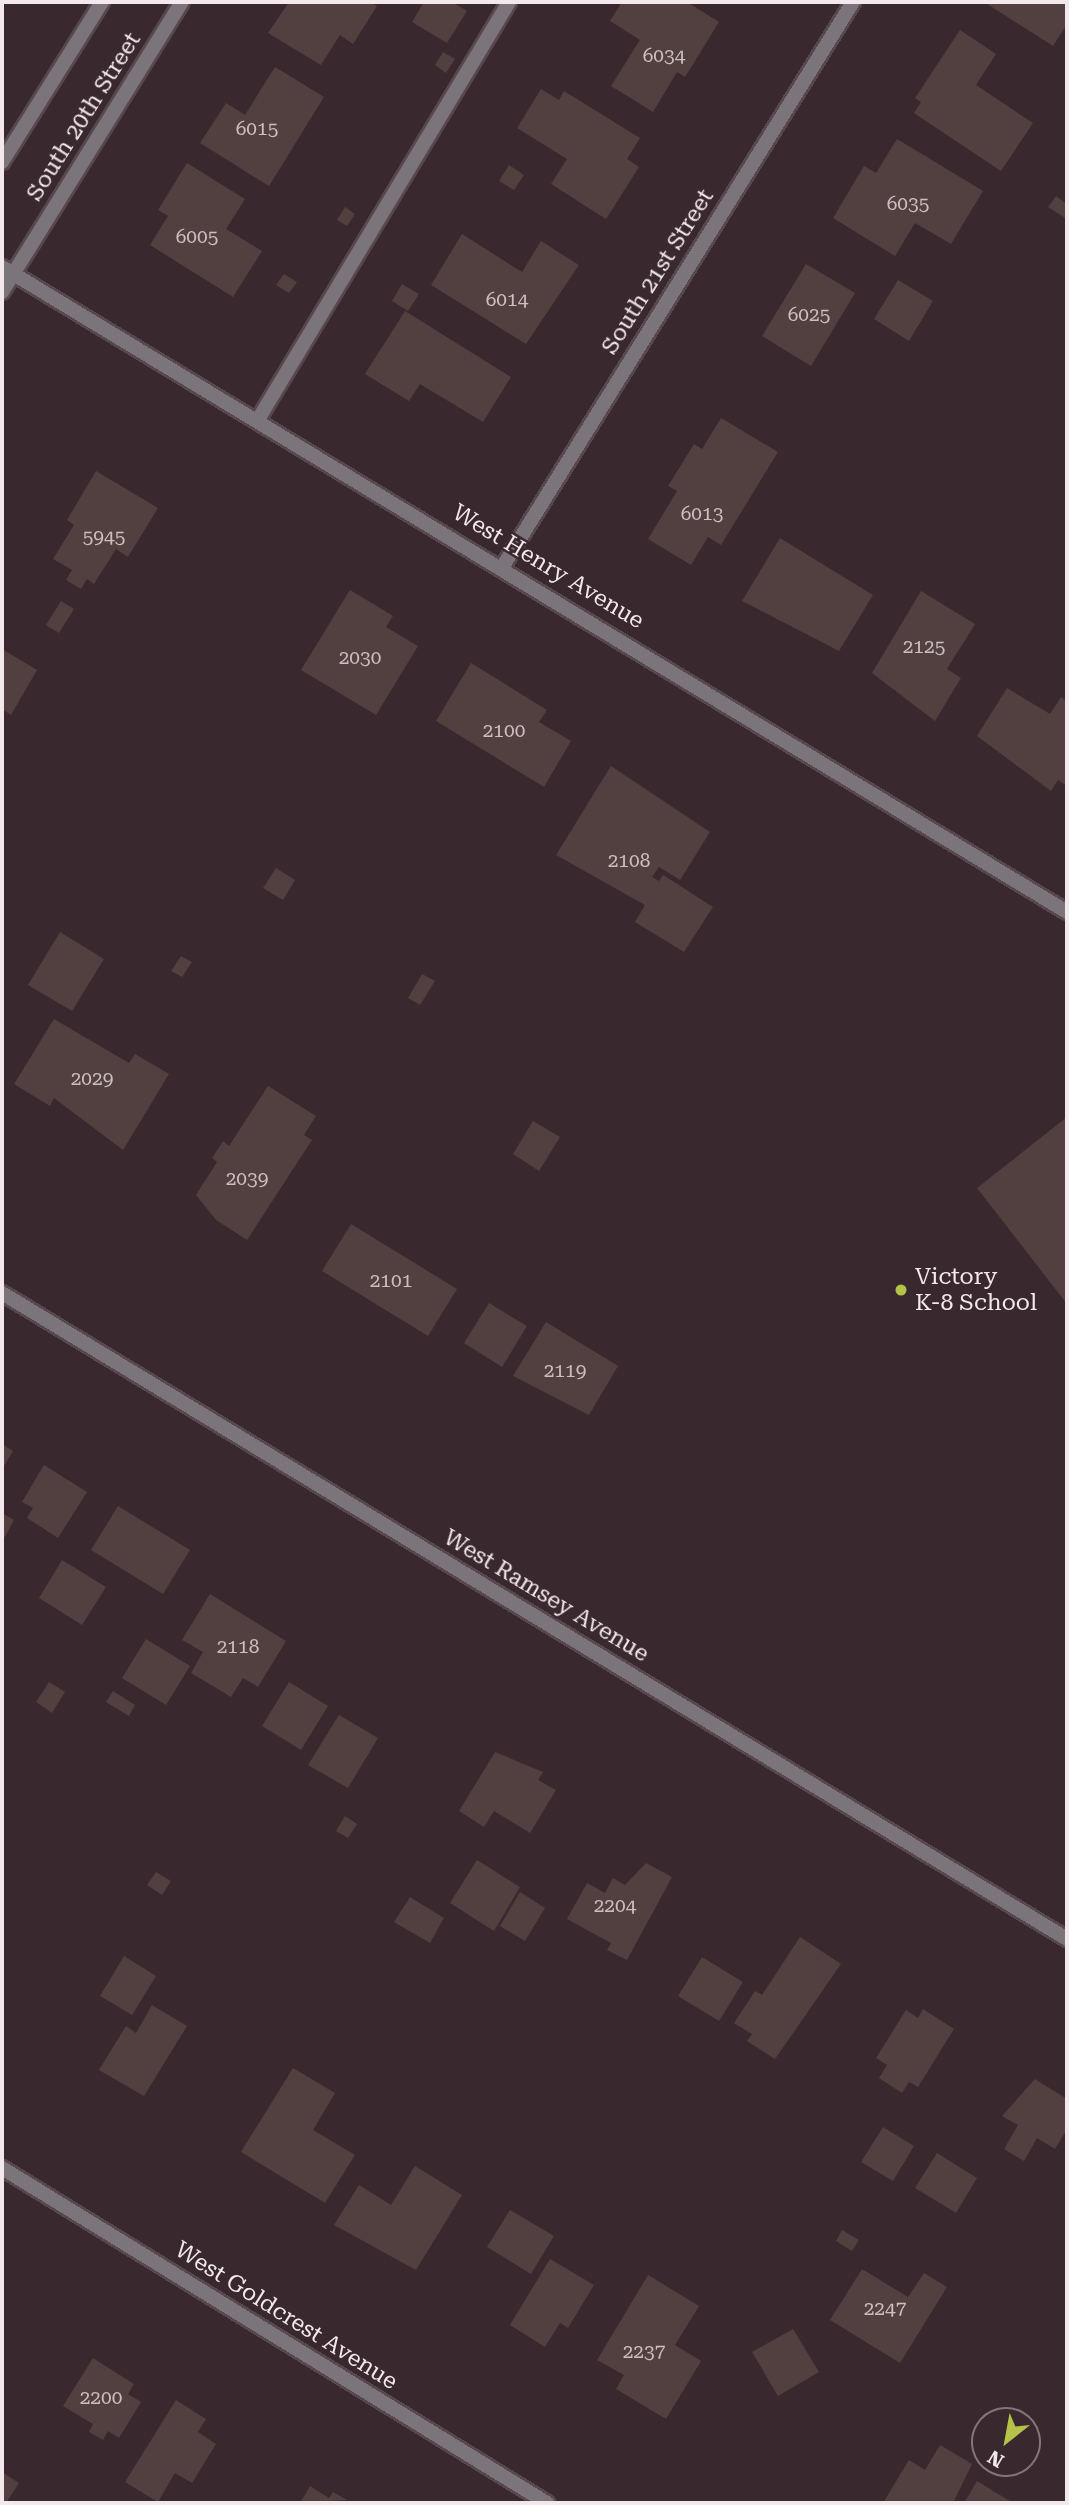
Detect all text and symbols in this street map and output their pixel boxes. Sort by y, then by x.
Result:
street label: South 20th Street [21,28,147,206]
house number: 6034 [643,45,685,67]
house number: 6015 [236,118,278,140]
street label: South 21st Street [596,184,720,360]
house number: 6035 [887,193,929,215]
house number: 6005 [176,226,218,248]
house number: 6014 [486,289,528,311]
house number: 6025 [788,304,830,326]
street label: West Henry Avenue [447,499,649,635]
house number: 6013 [681,503,723,525]
house number: 5945 [83,526,125,548]
house number: 2125 [903,636,945,658]
house number: 2030 [339,647,381,669]
house number: 2100 [483,720,525,742]
house number: 2108 [608,850,650,872]
house number: 2029 [71,1068,113,1090]
house number: 2039 [226,1168,268,1190]
place label: Victory K-8 School [915,1263,1037,1317]
house number: 2101 [370,1270,412,1292]
marker: Victory K-8 School [893,1282,909,1298]
house number: 2119 [544,1360,586,1382]
street label: West Ramsey Avenue [438,1524,654,1668]
house number: 2118 [217,1636,259,1658]
house number: 2204 [594,1895,636,1917]
street label: West Goldcrest Avenue [170,2236,402,2396]
house number: 2247 [864,2298,906,2320]
house number: 2237 [623,2341,665,2363]
house number: 2200 [80,2387,122,2409]
north arrow [971,2407,1041,2477]
text: N [984,2445,1008,2472]

